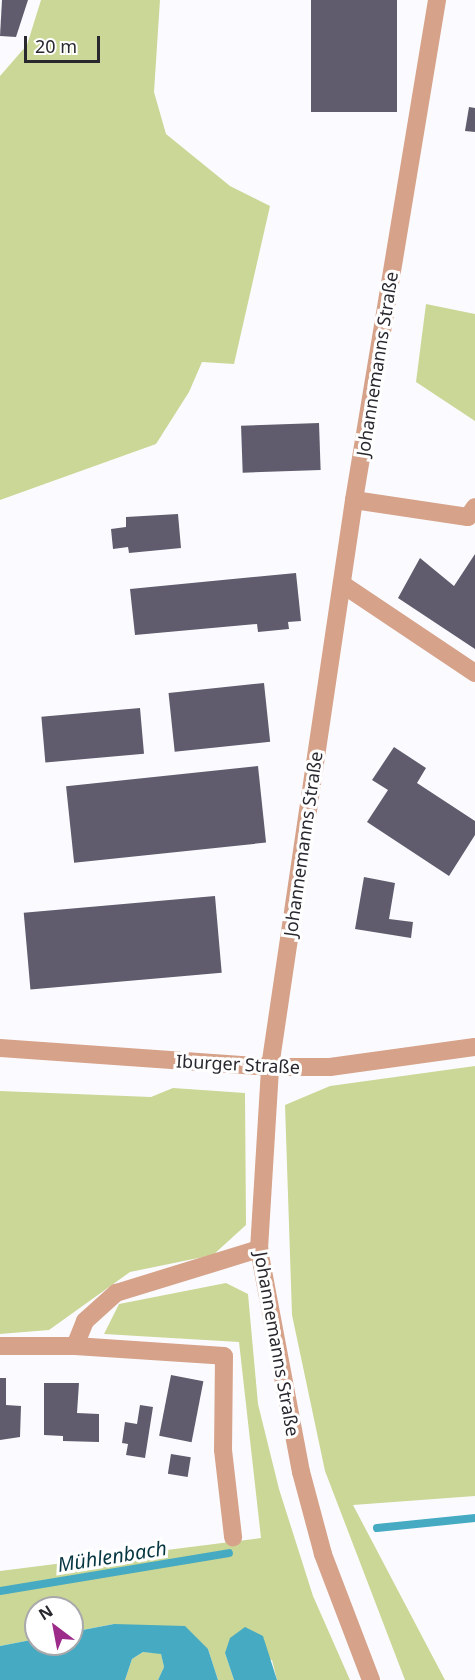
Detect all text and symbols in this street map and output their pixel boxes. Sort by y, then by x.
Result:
scale bar [27,24,104,62]
text: 20 m [35,34,77,58]
street label: Johannemanns Straße [352,270,402,458]
street label: Johannemanns Straße [279,750,327,938]
street label: Iburger Straße [176,1050,300,1078]
street label: Johannemanns Straße [250,1250,304,1438]
water label: Mühlenbach [56,1536,168,1576]
north arrow [24,1596,84,1656]
text: N [34,1600,57,1625]

